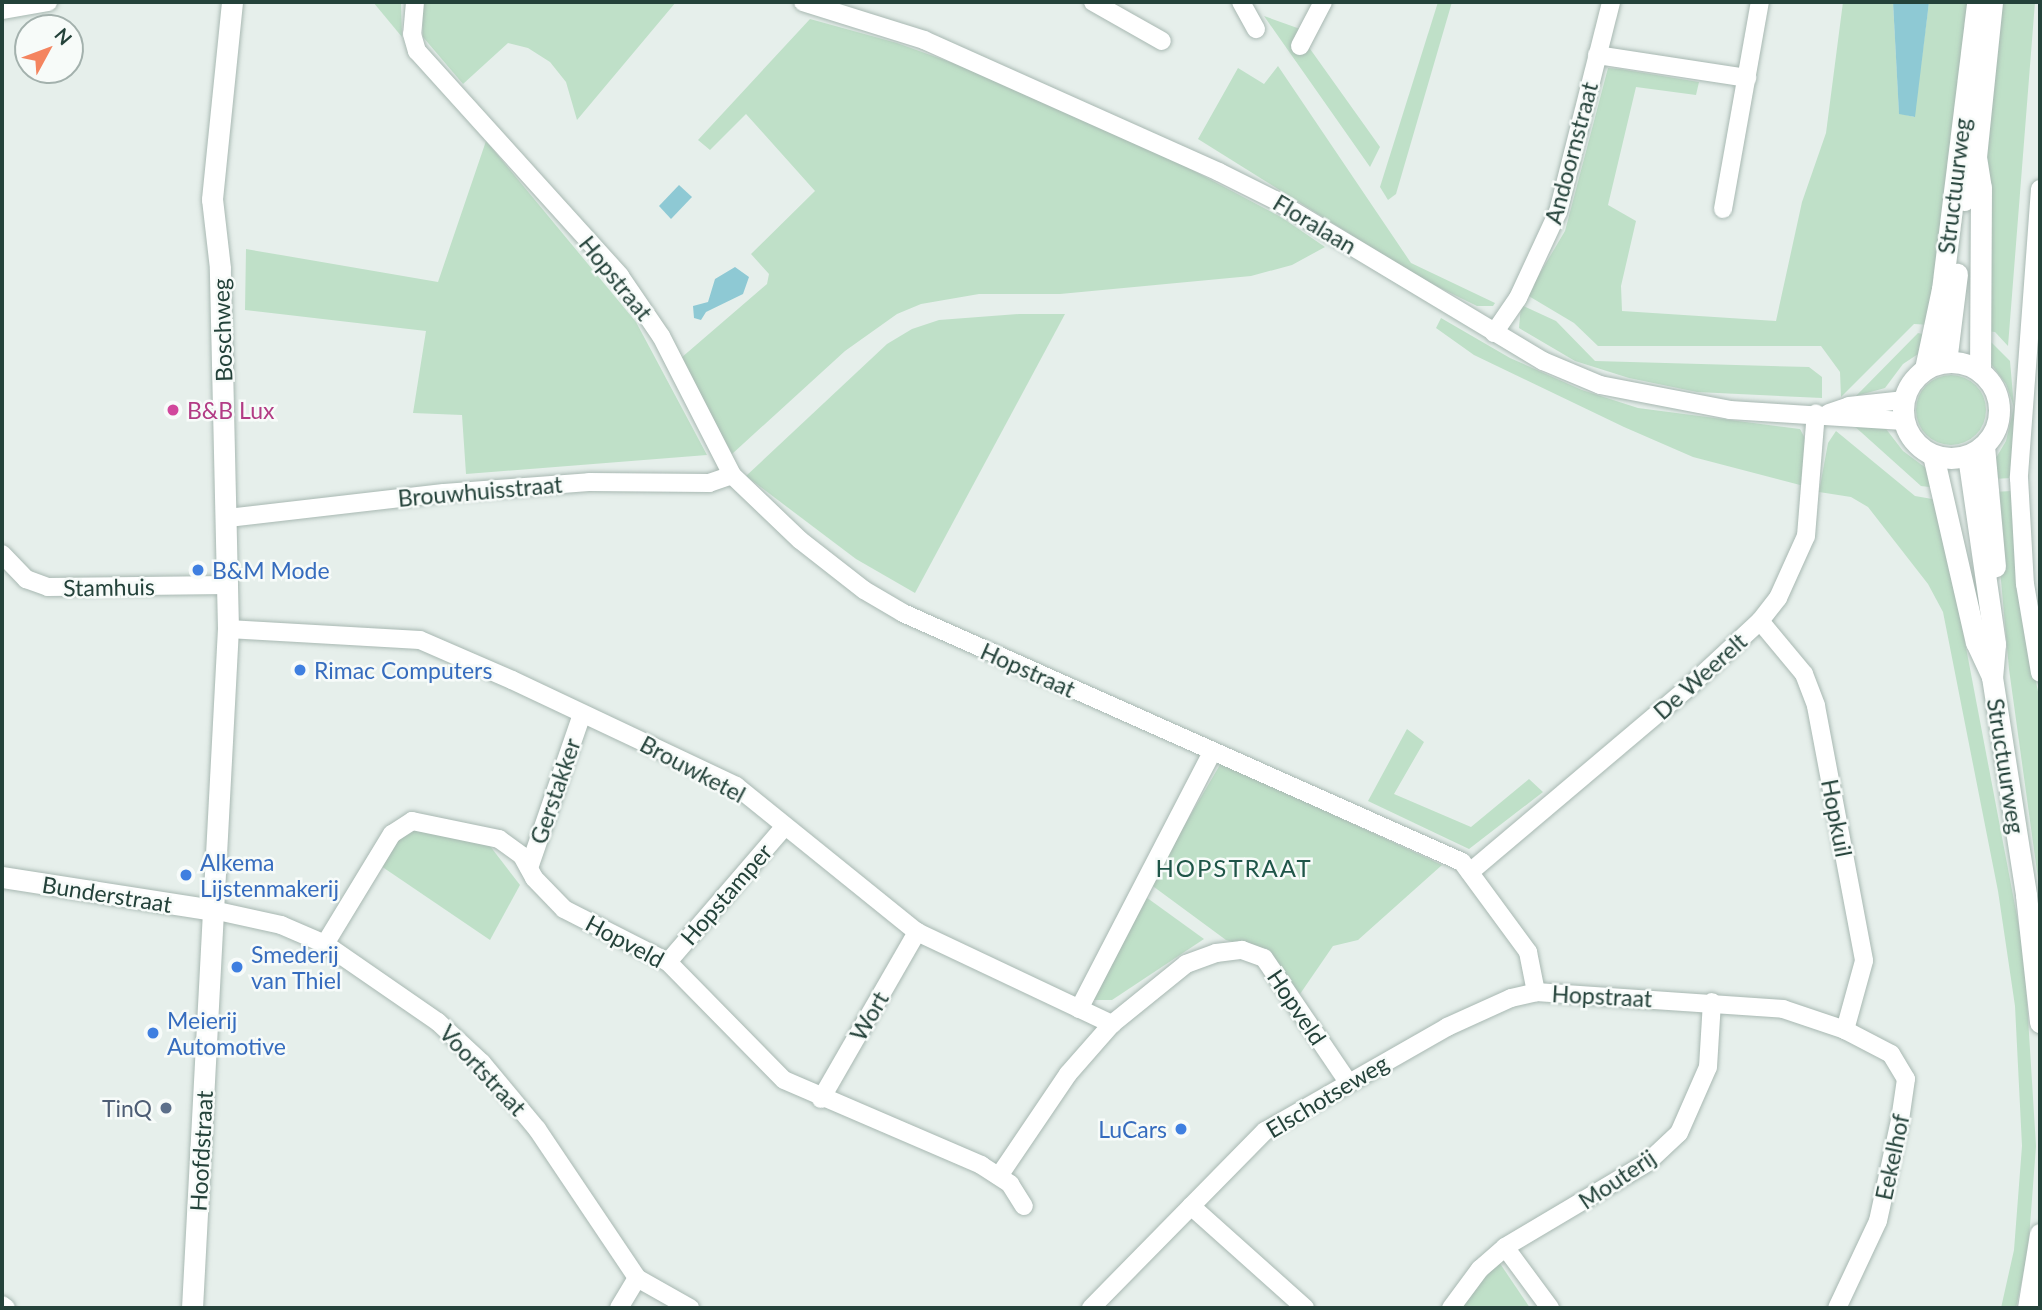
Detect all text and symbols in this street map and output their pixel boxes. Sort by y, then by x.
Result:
north arrow [14,14,84,84]
text: N [50,23,77,49]
street label: Andoornstraat [1539,79,1603,227]
street label: Structuurweg [1932,117,1976,255]
street label: Floralaan [1268,188,1362,260]
street label: Hopstraat [574,230,658,326]
street label: Boschweg [206,278,238,382]
place label: B&B Lux [187,396,274,424]
marker: B&B Lux [165,402,181,418]
street label: Brouwhuisstraat [397,470,563,512]
place label: B&M Mode [212,556,330,584]
marker: B&M Mode [190,562,206,578]
street label: Stamhuis [63,572,155,602]
street label: De Weerelt [1648,627,1752,725]
street label: Hopstraat [976,637,1080,703]
place label: Rimac Computers [314,656,492,684]
marker: Rimac Computers [292,662,308,678]
street label: Structuurweg [1982,696,2030,836]
street label: Brouwketel [636,730,750,808]
street label: Gerstakker [524,735,586,847]
street label: Hopkuil [1816,777,1858,859]
street label: Hopstamper [675,838,777,950]
place label: Alkema Lijstenmakerij [200,848,339,902]
district label: HOPSTRAAT [1157,854,1311,882]
marker: Alkema Lijstenmakerij [178,867,194,883]
street label: Bunderstraat [40,870,174,918]
street label: Hopveld [581,909,669,973]
place label: Smederij van Thiel [251,940,342,994]
marker: Smederij van Thiel [229,959,245,975]
street label: Hopveld [1262,964,1332,1050]
street label: Hopstraat [1551,980,1653,1012]
street label: Wort [844,987,894,1045]
place label: Meierij Automotive [167,1006,286,1060]
street label: Voortstraat [434,1019,532,1121]
marker: Meierij Automotive [145,1025,161,1041]
street label: Elschotseweg [1261,1049,1393,1143]
street label: Hoofdstraat [184,1090,218,1212]
place label: TinQ [102,1094,152,1122]
marker: TinQ [158,1100,174,1116]
street label: Eekelhof [1869,1112,1915,1202]
place label: LuCars [1098,1115,1167,1143]
marker: LuCars [1173,1121,1189,1137]
street label: Mouterij [1573,1143,1661,1215]

